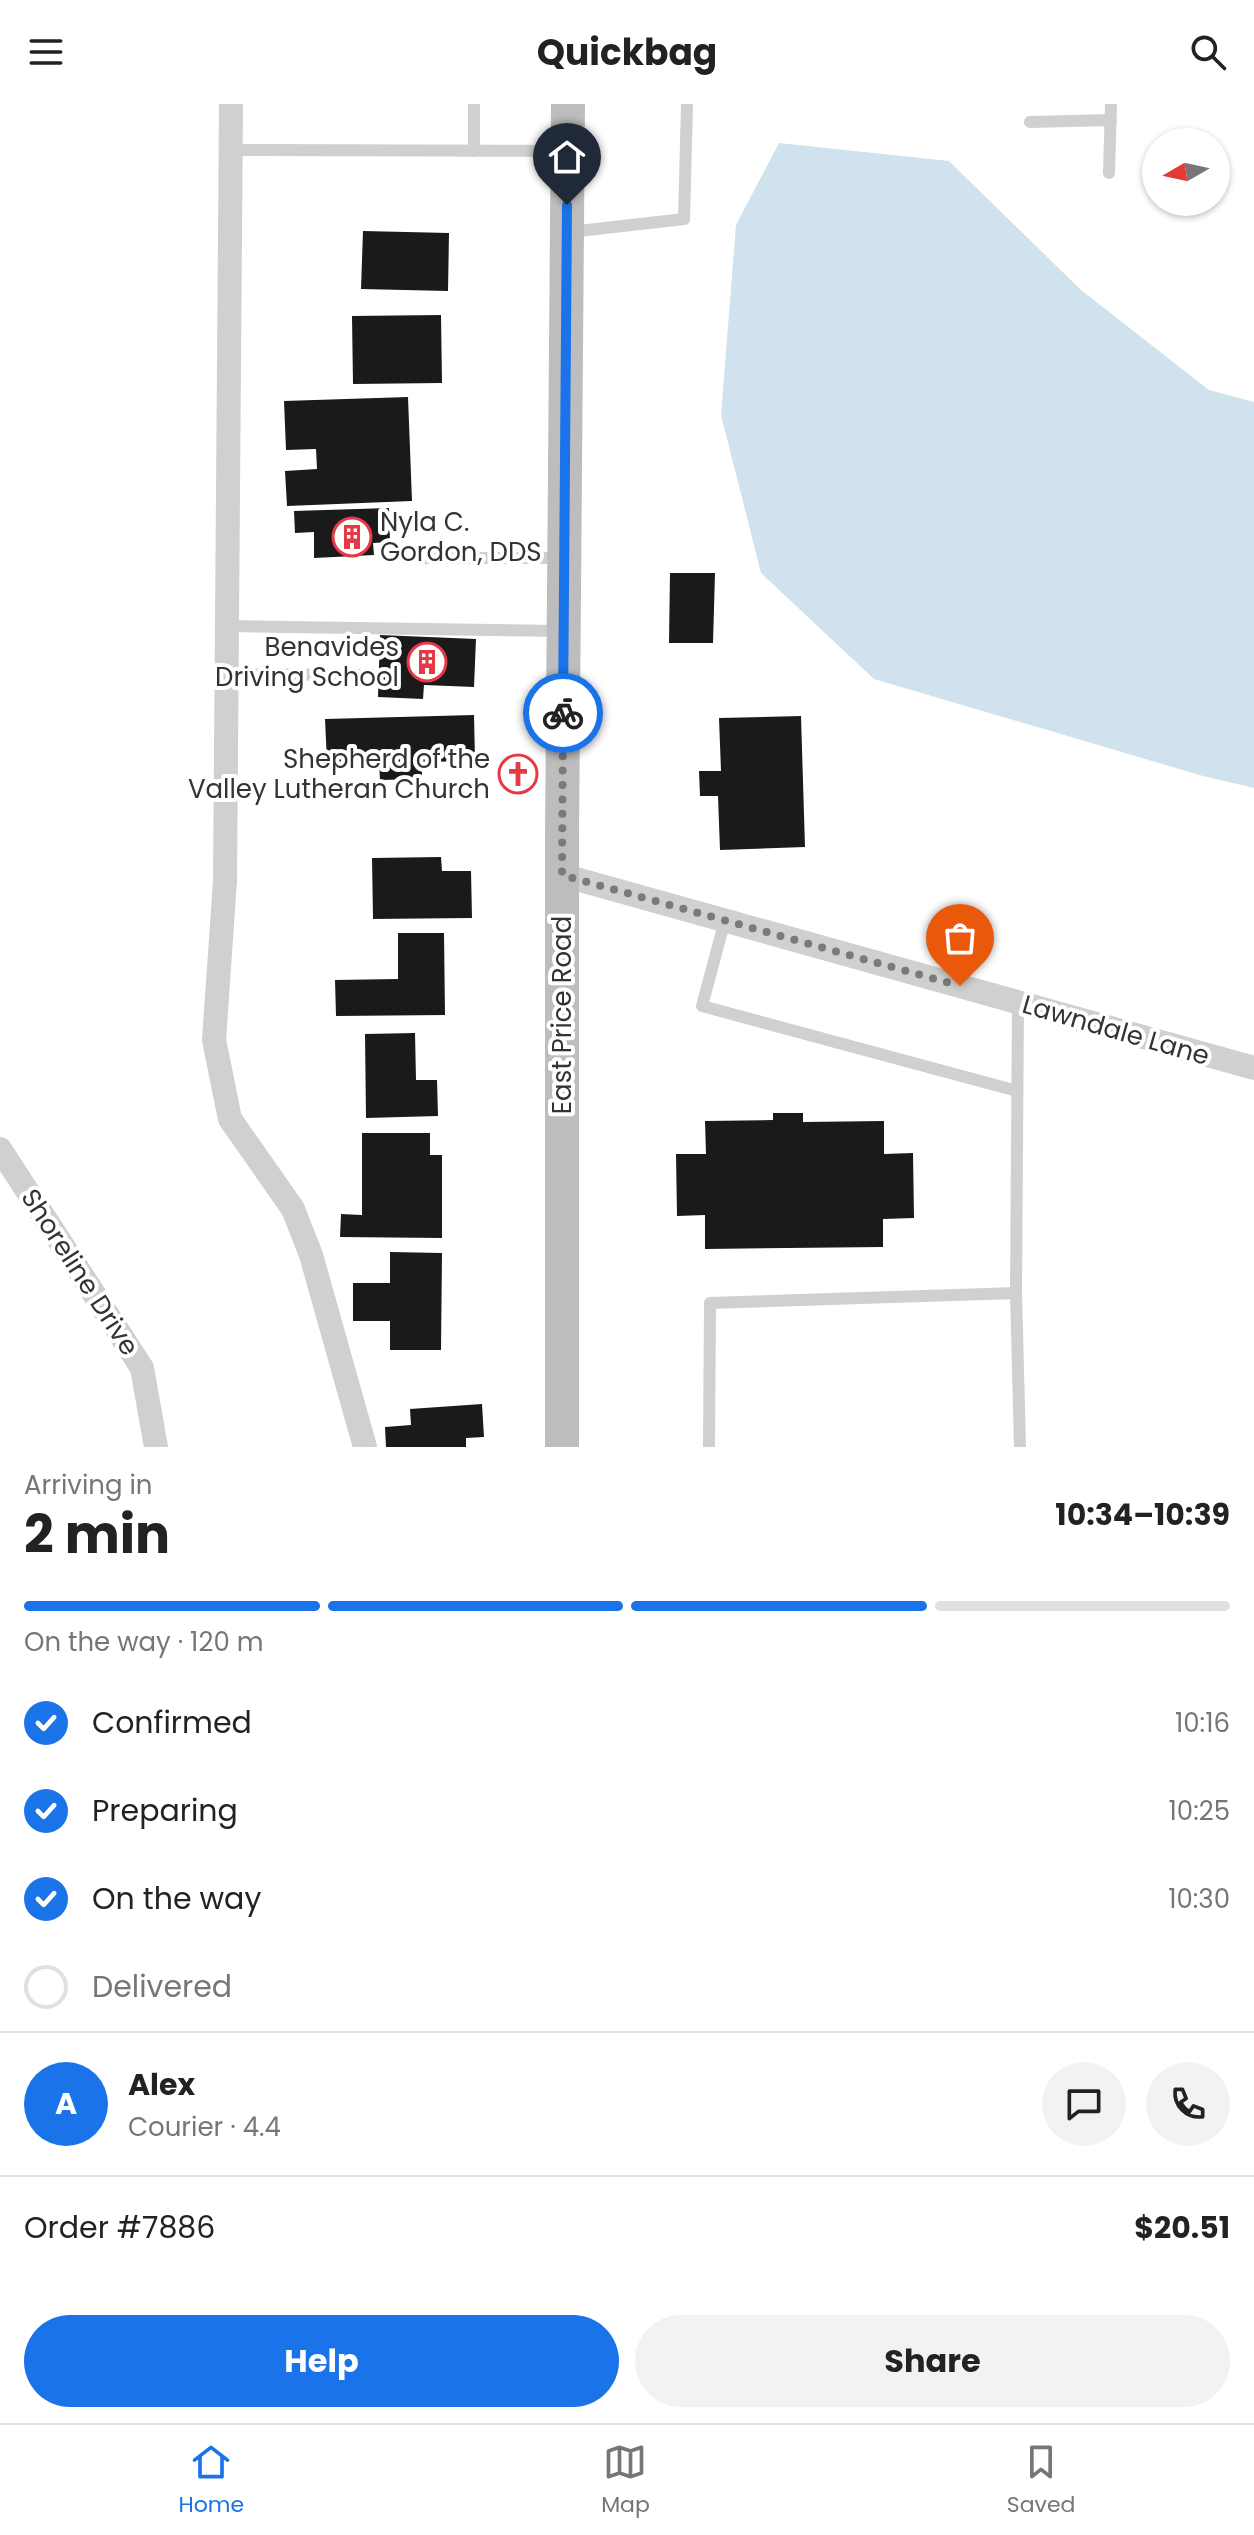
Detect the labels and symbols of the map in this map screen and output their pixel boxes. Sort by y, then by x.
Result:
pin [533,123,601,205]
north arrow [1142,128,1230,216]
place label: Nyla C. Gordon, DDS [380,504,542,570]
building icon: Nyla C. Gordon, DDS [331,516,373,558]
place label: Benavides Driving School [215,629,399,695]
building icon: Benavides Driving School [406,641,448,683]
courier [523,673,603,753]
place label: Shepherd of the Valley Lutheran Church [188,741,490,807]
church icon: Shepherd of the Valley Lutheran Church [497,753,539,795]
pin [926,904,994,986]
street label: East Price Road [544,916,580,1114]
street label: Lawndale Lane [1018,986,1214,1074]
street label: Shoreline Drive [13,1182,147,1362]

